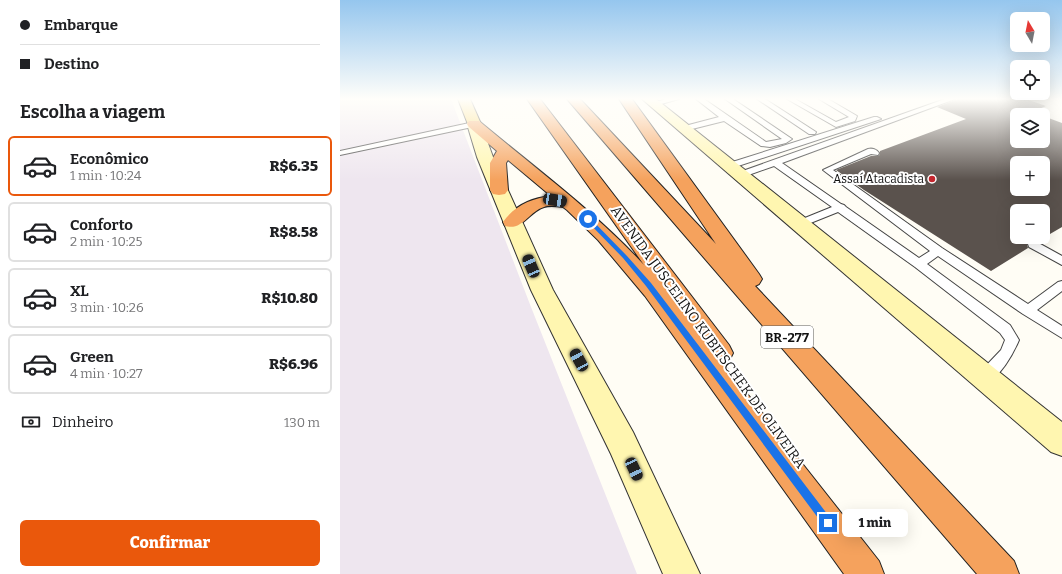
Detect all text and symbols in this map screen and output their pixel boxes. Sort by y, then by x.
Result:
north arrow [1010,12,1050,52]
map controls [1010,12,1050,244]
text: Embarque [44,16,118,34]
text: Destino [44,55,99,73]
button: locate [1010,60,1050,100]
text: Escolha a viagem [20,101,165,123]
button: layers [1010,108,1050,148]
icon: car [22,148,58,184]
text: Econômico [70,150,149,168]
button: + [1010,156,1050,196]
text: R$6.35 [269,157,318,175]
text: 1 min · 10:24 [70,168,141,183]
place label: Assaí Atacadista [833,172,924,186]
marker: Assaí Atacadista [927,174,937,184]
car [542,192,568,208]
street label: AVENIDA JUSCELINO KUBITSCHEK DE OLIVEIRA [607,202,809,472]
button: − [1010,204,1050,244]
route start [579,210,597,228]
icon: car [22,214,58,250]
text: Conforto [70,216,133,234]
text: R$8.58 [269,223,318,241]
text: 2 min · 10:25 [70,234,143,249]
car [521,253,541,279]
icon: car [22,280,58,316]
text: XL [70,282,89,300]
text: R$10.80 [261,289,318,307]
text: 3 min · 10:26 [70,300,144,315]
road number: BR-277 [761,326,813,348]
icon: car [22,346,58,382]
car [568,347,590,373]
text: Green [70,348,114,366]
text: R$6.96 [269,355,318,373]
text: 4 min · 10:27 [70,366,142,381]
icon: cash [20,411,42,433]
text: Dinheiro [52,413,113,431]
text: 130 m [284,415,320,430]
car [623,456,645,482]
callout: 1 min [842,509,908,537]
route end [819,514,837,532]
text: 1 min [858,515,892,530]
button: Confirmar [20,520,320,566]

